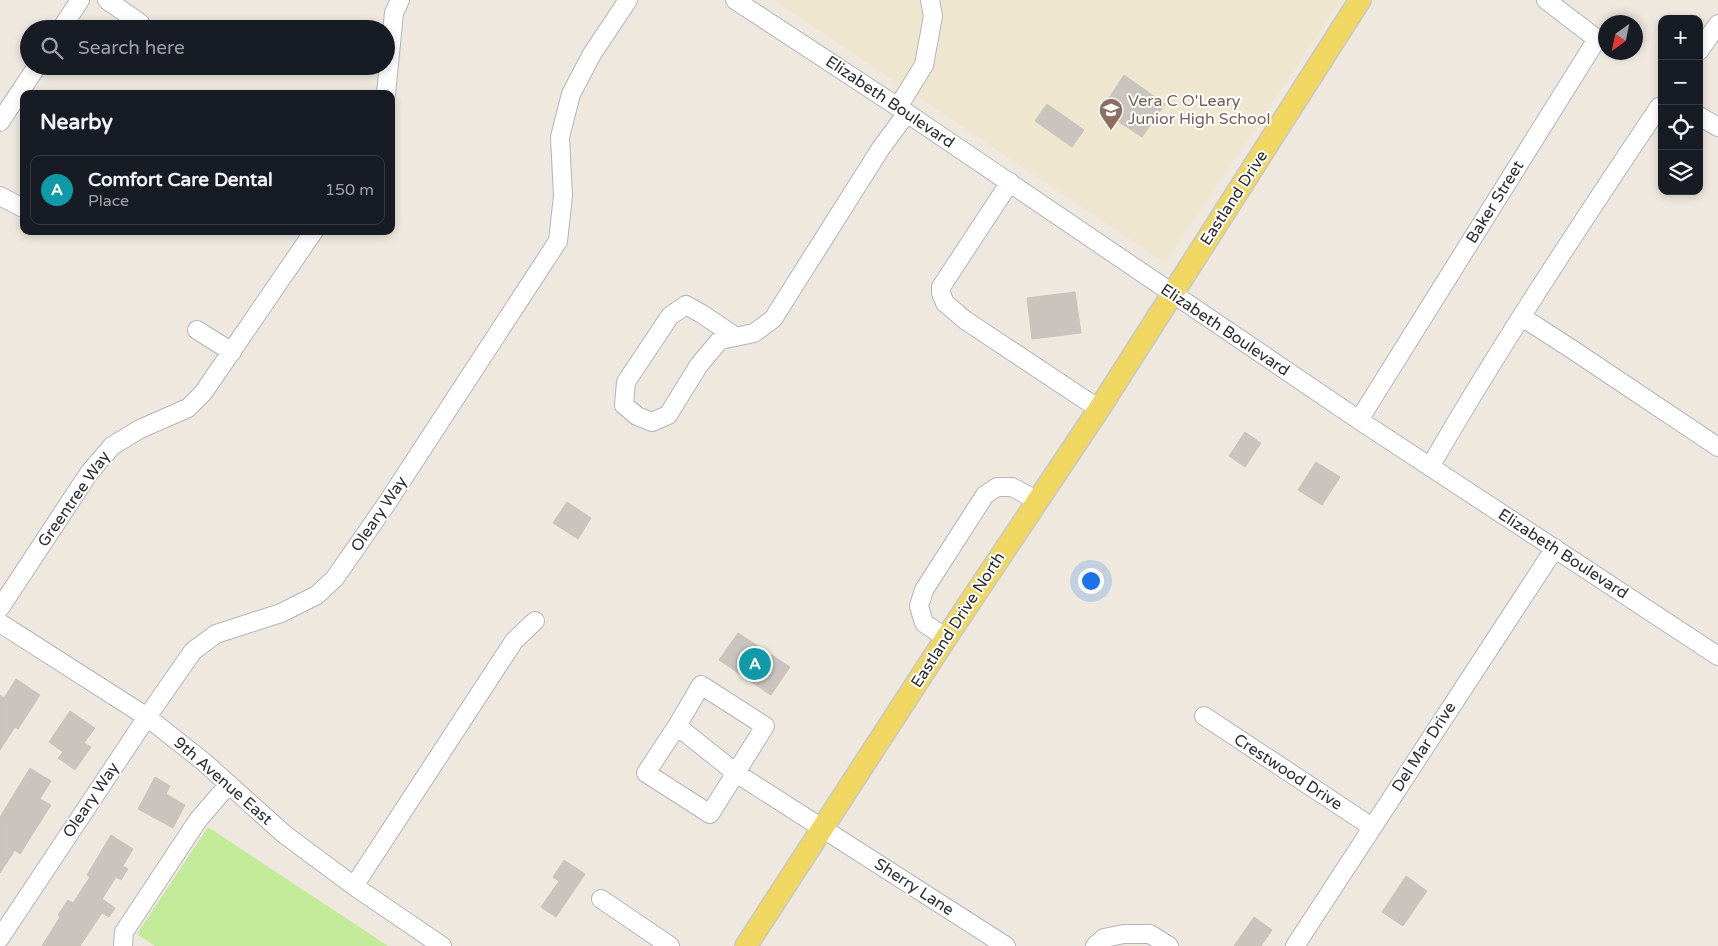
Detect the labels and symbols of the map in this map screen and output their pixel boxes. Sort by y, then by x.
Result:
north arrow [1598,15,1643,60]
street label: Elizabeth Boulevard [822,51,958,153]
place label: Vera C O'Leary Junior High School [1128,91,1270,129]
school or university icon: Vera C O'Leary Junior High School [1098,97,1124,131]
street label: Eastland Drive [1196,147,1272,249]
street label: Baker Street [1462,157,1528,247]
street label: Elizabeth Boulevard [1157,279,1293,381]
street label: Greentree Way [33,447,115,551]
street label: Oleary Way [346,472,412,556]
street label: Elizabeth Boulevard [1494,504,1632,604]
street label: Eastland Drive North [907,548,1009,692]
your location [1078,568,1104,594]
pin: A [739,645,771,683]
street label: Del Mar Drive [1388,698,1460,796]
street label: Crestwood Drive [1230,729,1346,815]
street label: 9th Avenue East [170,733,276,829]
street label: Oleary Way [58,758,124,842]
street label: Sherry Lane [871,854,957,920]

